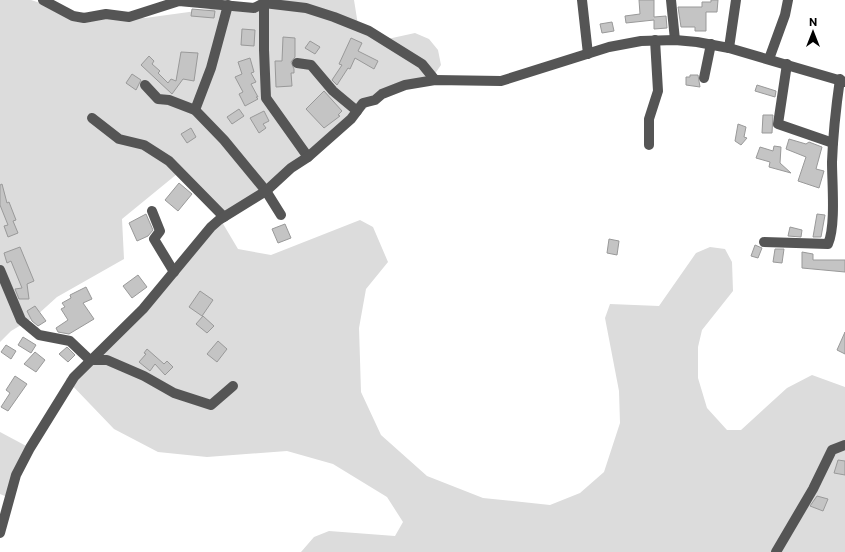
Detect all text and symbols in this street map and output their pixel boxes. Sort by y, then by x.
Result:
north arrow [793,12,833,52]
text: N [809,15,817,28]

